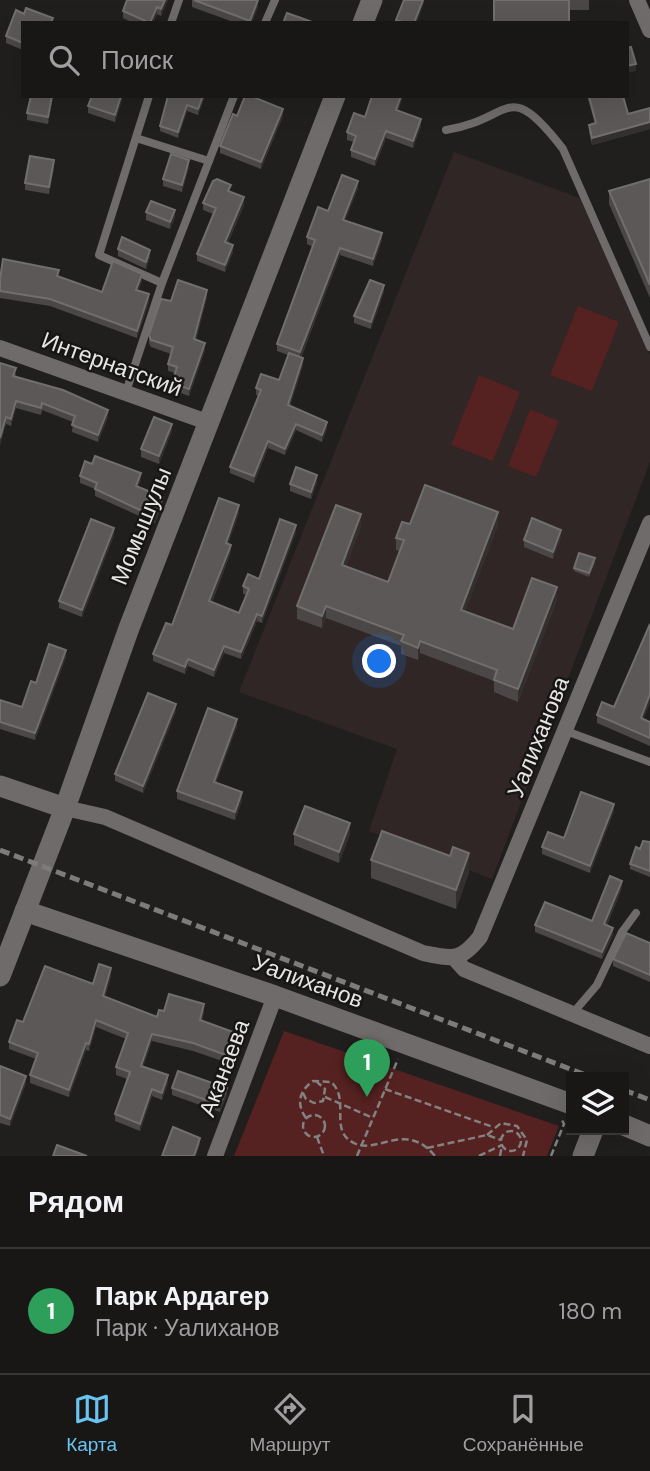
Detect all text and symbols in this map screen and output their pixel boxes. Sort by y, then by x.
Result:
search box [21,21,629,98]
icon: search [45,41,83,79]
text: Поиск [101,43,173,77]
street label: Интернатский [38,325,186,403]
street label: Момышулы [104,463,178,589]
your location [362,644,396,678]
street label: Уалиханова [500,672,576,802]
street label: Уалиханов [249,947,367,1015]
street label: Аканаева [192,1015,256,1121]
pin: 1 [344,1039,390,1097]
map controls [566,1072,629,1135]
button: layers [566,1072,629,1135]
text: Рядом [28,1182,124,1221]
text: Парк Ардагер [95,1279,269,1313]
text: 1 [47,1296,55,1326]
text: 180 m [558,1296,622,1326]
text: Парк · Уалиханов [95,1313,279,1343]
tab: Карта [66,1390,117,1457]
tab: Маршрут [249,1390,330,1457]
tab: Сохранённые [463,1390,584,1457]

